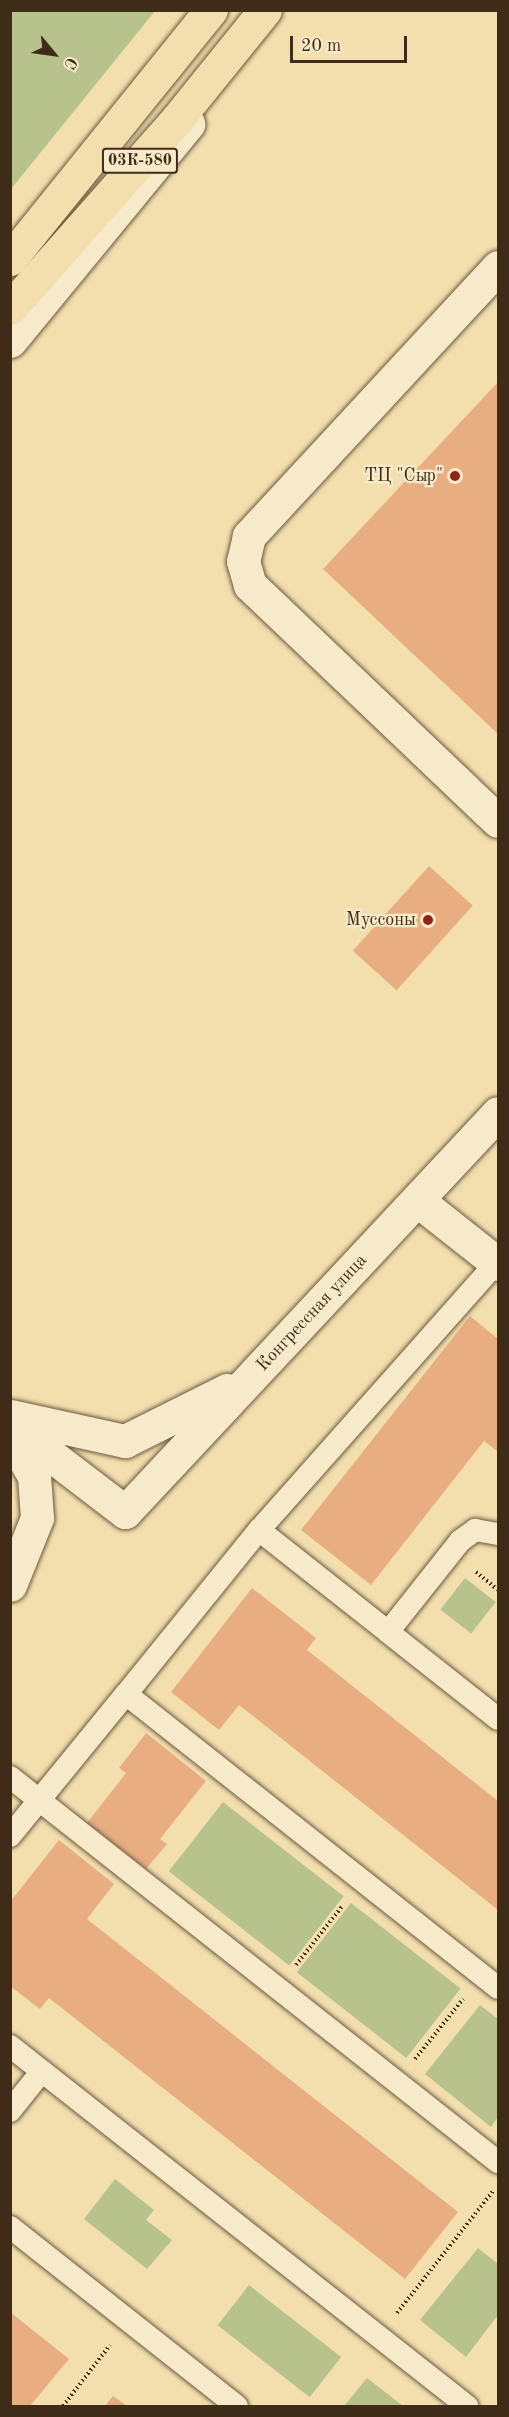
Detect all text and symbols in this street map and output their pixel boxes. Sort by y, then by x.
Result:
north arrow [24,24,84,84]
scale bar [293,24,410,62]
text: 20 m [301,37,341,55]
text: С [60,54,79,71]
road number: 03К-580 [101,148,179,174]
place label: ТЦ "Сыр" [364,465,443,487]
marker: ТЦ "Сыр" [448,469,462,483]
place label: Муссоны [346,909,416,931]
marker: Муссоны [421,913,435,927]
street label: Конгрессная улица [252,1250,372,1376]

